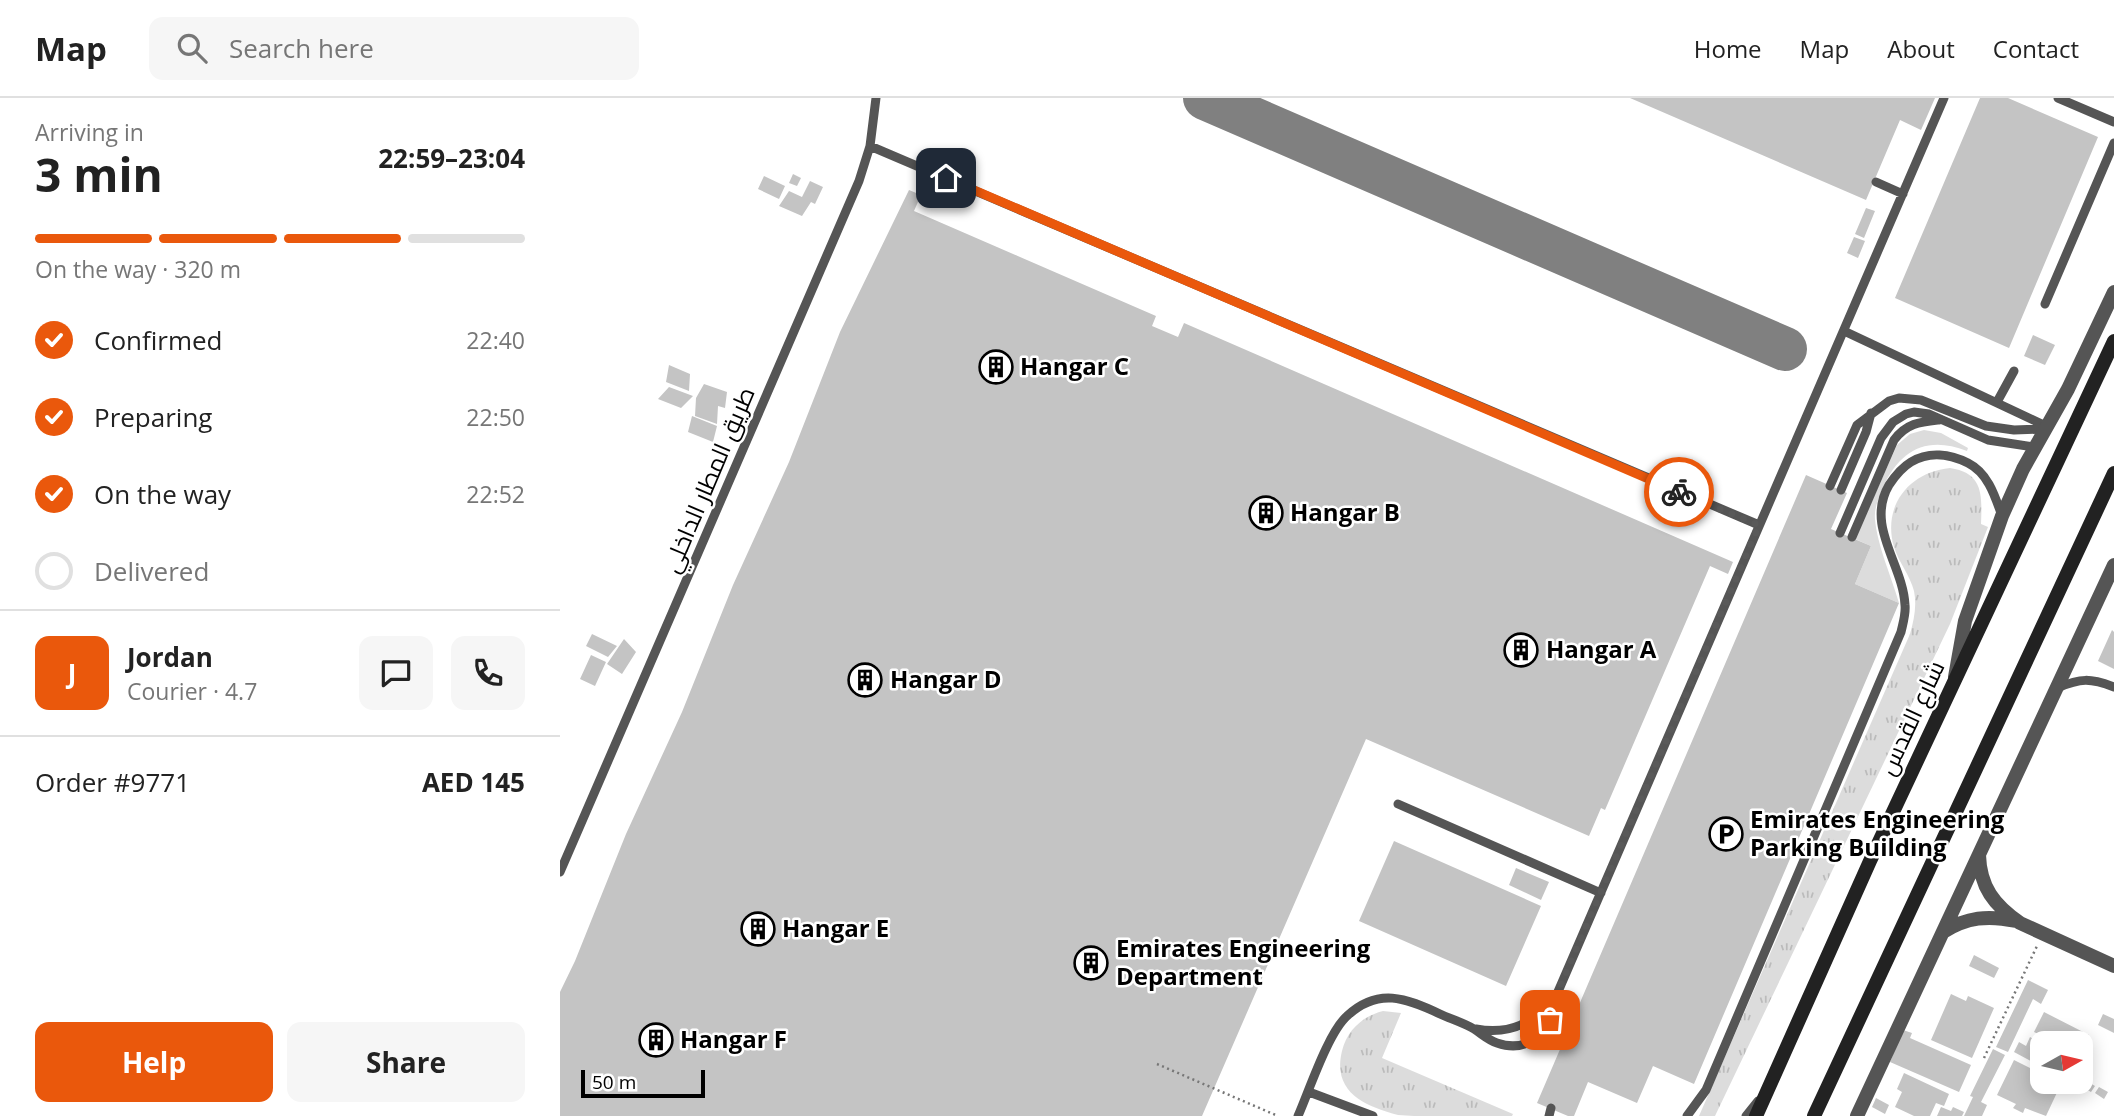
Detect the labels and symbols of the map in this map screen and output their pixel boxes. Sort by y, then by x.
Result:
pin [916,148,976,208]
building icon: Hangar C [977,348,1015,386]
place label: Hangar C [1020,349,1129,382]
street label: طريق المطار الداخلي [654,381,765,579]
courier [1644,457,1714,527]
building icon: Hangar B [1247,494,1285,532]
place label: Hangar B [1290,495,1400,528]
building icon: Hangar A [1502,631,1540,669]
place label: Hangar A [1546,632,1657,665]
street label: شارع القدس [1870,655,1952,781]
building icon: Hangar D [846,661,884,699]
place label: Hangar D [890,662,1002,695]
place label: Emirates Engineering Parking Building [1750,802,2005,863]
parking icon: Emirates Engineering Parking Building [1707,815,1745,853]
building icon: Hangar E [739,910,777,948]
place label: Hangar E [782,911,889,944]
place label: Emirates Engineering Department [1116,931,1371,992]
building icon: Emirates Engineering Department [1072,944,1110,982]
pin [1520,990,1580,1050]
building icon: Hangar F [637,1021,675,1059]
place label: Hangar F [680,1022,787,1055]
north arrow [2030,1031,2093,1094]
scale bar [581,1067,705,1099]

